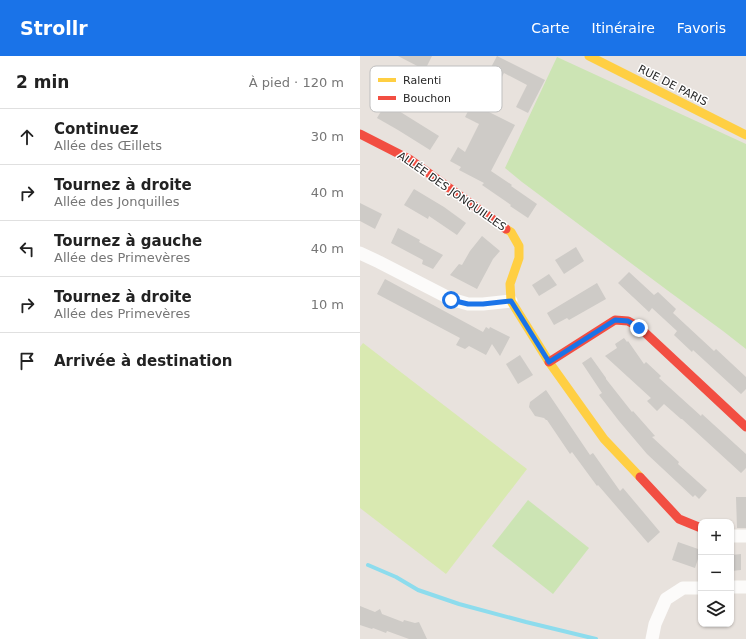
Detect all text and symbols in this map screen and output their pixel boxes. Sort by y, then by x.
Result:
text: Strollr [20,17,88,39]
text: Carte [531,20,570,36]
text: Itinéraire [592,20,655,36]
text: Favoris [677,20,726,36]
street label: RUE DE PARIS [636,62,710,109]
legend [370,66,502,112]
text: 2 min [16,72,69,92]
text: Ralenti [403,74,441,87]
text: À pied · 120 m [249,75,344,90]
text: Bouchon [403,92,451,105]
text: Continuez [54,120,139,138]
icon: ahead [16,126,38,148]
text: 30 m [311,129,344,144]
text: Allée des Œillets [54,138,162,153]
street label: ALLÉE DES JONQUILLES [395,149,508,234]
text: Tournez à droite [54,176,192,194]
icon: right [16,182,38,204]
text: 40 m [311,185,344,200]
text: Allée des Jonquilles [54,194,180,209]
text: Tournez à gauche [54,232,202,250]
icon: left [16,238,38,260]
text: 40 m [311,241,344,256]
text: Allée des Primevères [54,250,190,265]
text: Tournez à droite [54,288,192,306]
route start [442,291,460,309]
icon: right [16,294,38,316]
text: 10 m [311,297,344,312]
text: Allée des Primevères [54,306,190,321]
route end [630,319,648,337]
icon: arrive [16,350,38,372]
text: Arrivée à destination [54,352,232,370]
map controls [698,519,734,627]
button: + [698,519,734,555]
button: − [698,555,734,591]
button: layers [698,591,734,627]

